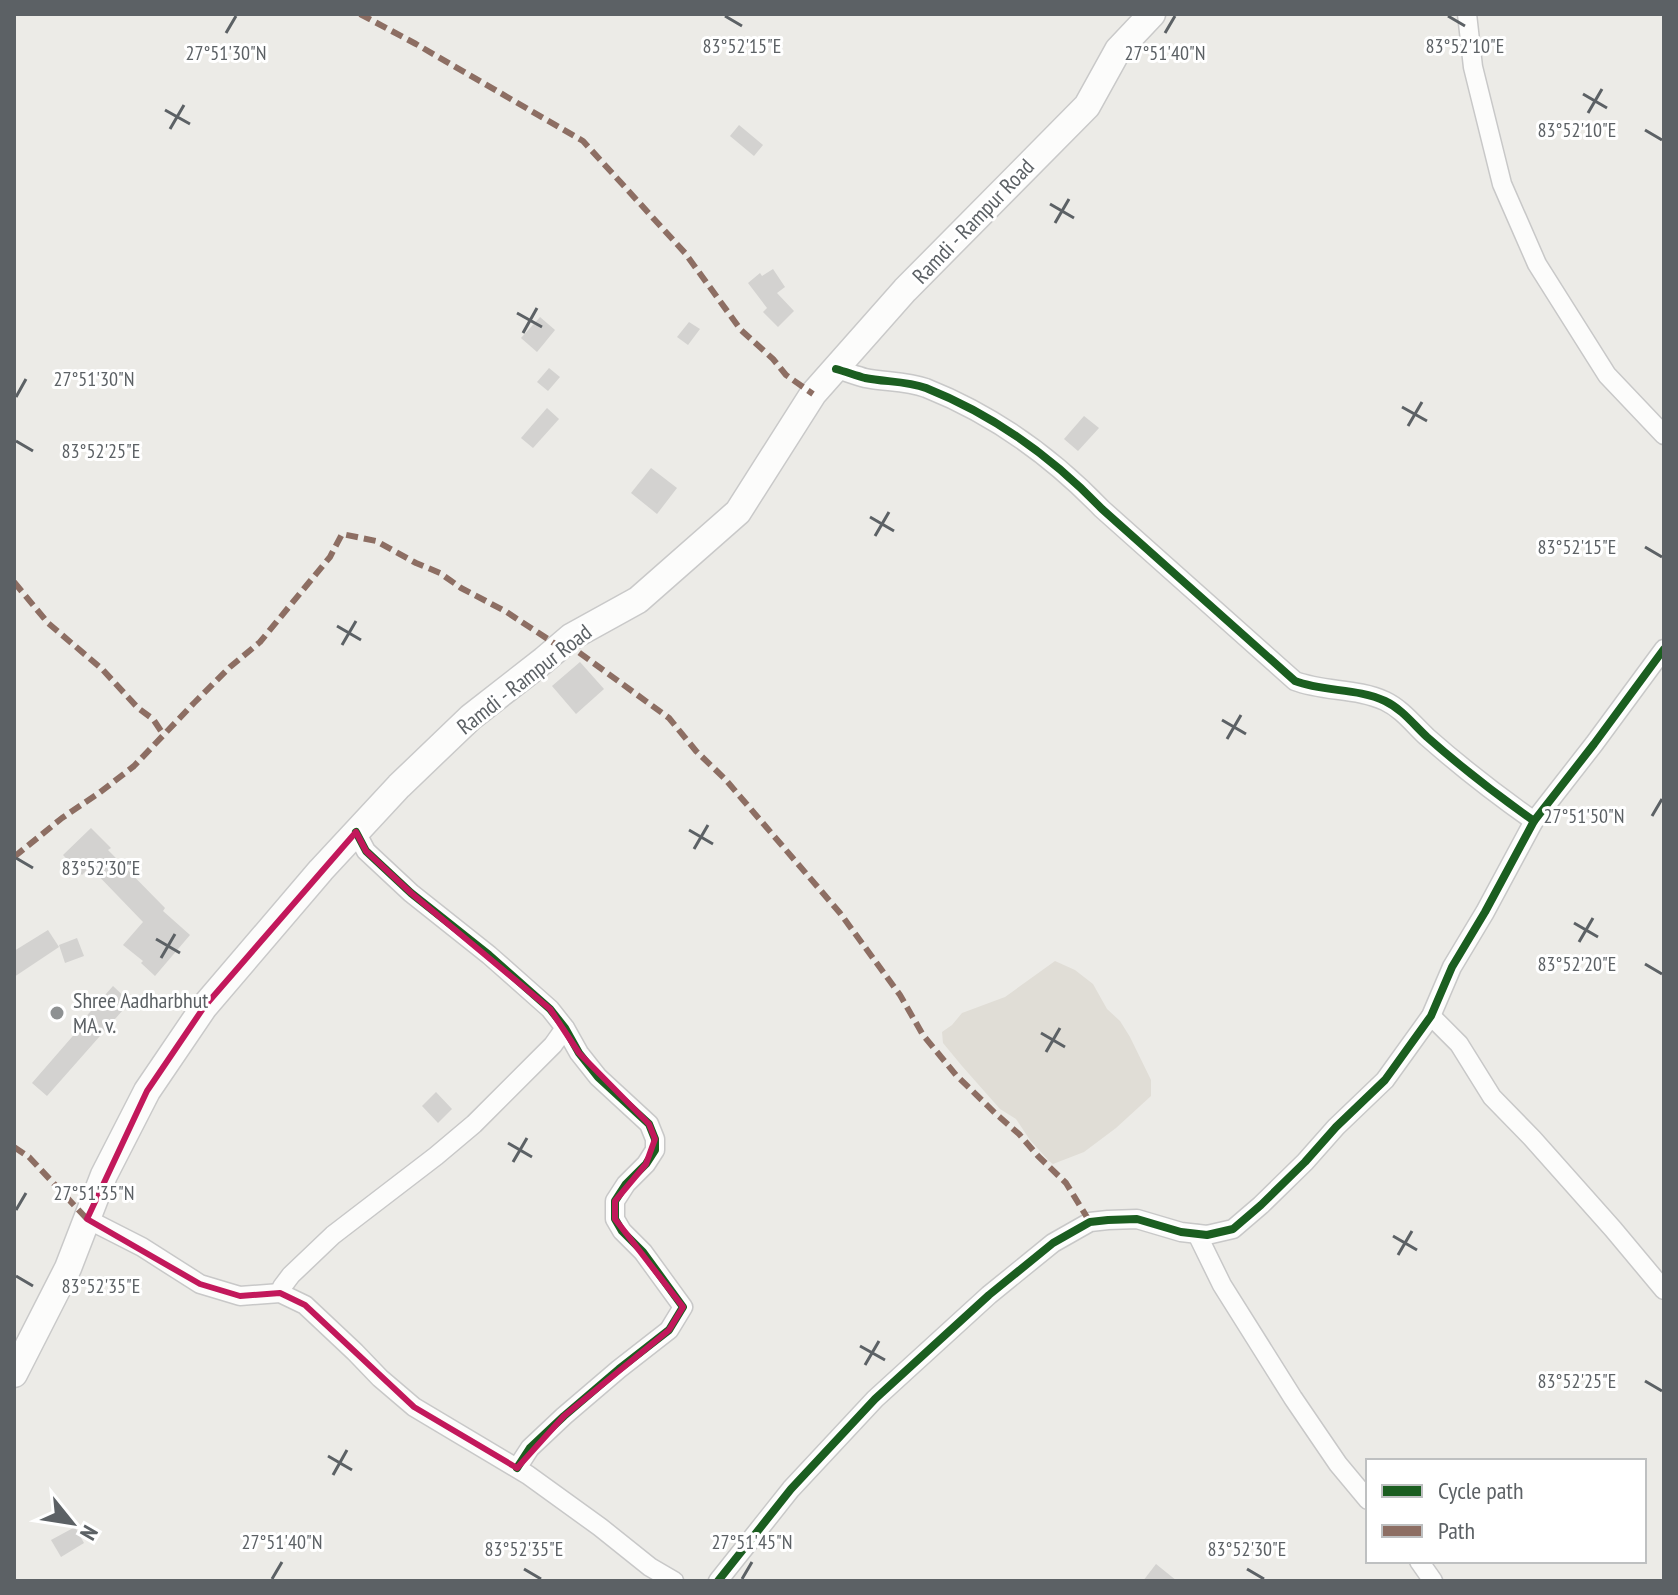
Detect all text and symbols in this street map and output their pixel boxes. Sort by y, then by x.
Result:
text: 83°52'15"E [703,33,781,59]
text: 83°52'10"E [1426,33,1504,59]
text: 27°51'30"N [186,40,266,66]
text: 27°51'40"N [1125,40,1205,66]
text: 83°52'10"E [1538,117,1616,143]
street label: Ramdi - Rampur Road [906,153,1040,289]
text: 27°51'30"N [54,366,134,392]
text: 83°52'25"E [62,438,140,464]
text: 83°52'15"E [1538,534,1616,560]
street label: Ramdi - Rampur Road [451,618,597,740]
text: 27°51'50"N [1544,803,1624,829]
text: 83°52'30"E [62,855,140,881]
text: 83°52'20"E [1538,951,1616,977]
place label: Shree Aadharbhut MA. v. [73,986,208,1039]
marker: Shree Aadharbhut MA. v. [48,1004,66,1022]
text: 27°51'35"N [54,1180,134,1206]
text: 83°52'35"E [62,1273,140,1299]
text: 83°52'25"E [1538,1368,1616,1394]
legend [1366,1459,1646,1563]
text: Cycle path [1438,1475,1524,1506]
north arrow [32,1483,112,1563]
text: Path [1438,1515,1475,1546]
text: N [74,1521,104,1545]
text: 27°51'40"N [242,1529,322,1555]
text: 27°51'45"N [712,1529,792,1555]
text: 83°52'35"E [485,1536,563,1562]
text: 83°52'30"E [1208,1536,1286,1562]

